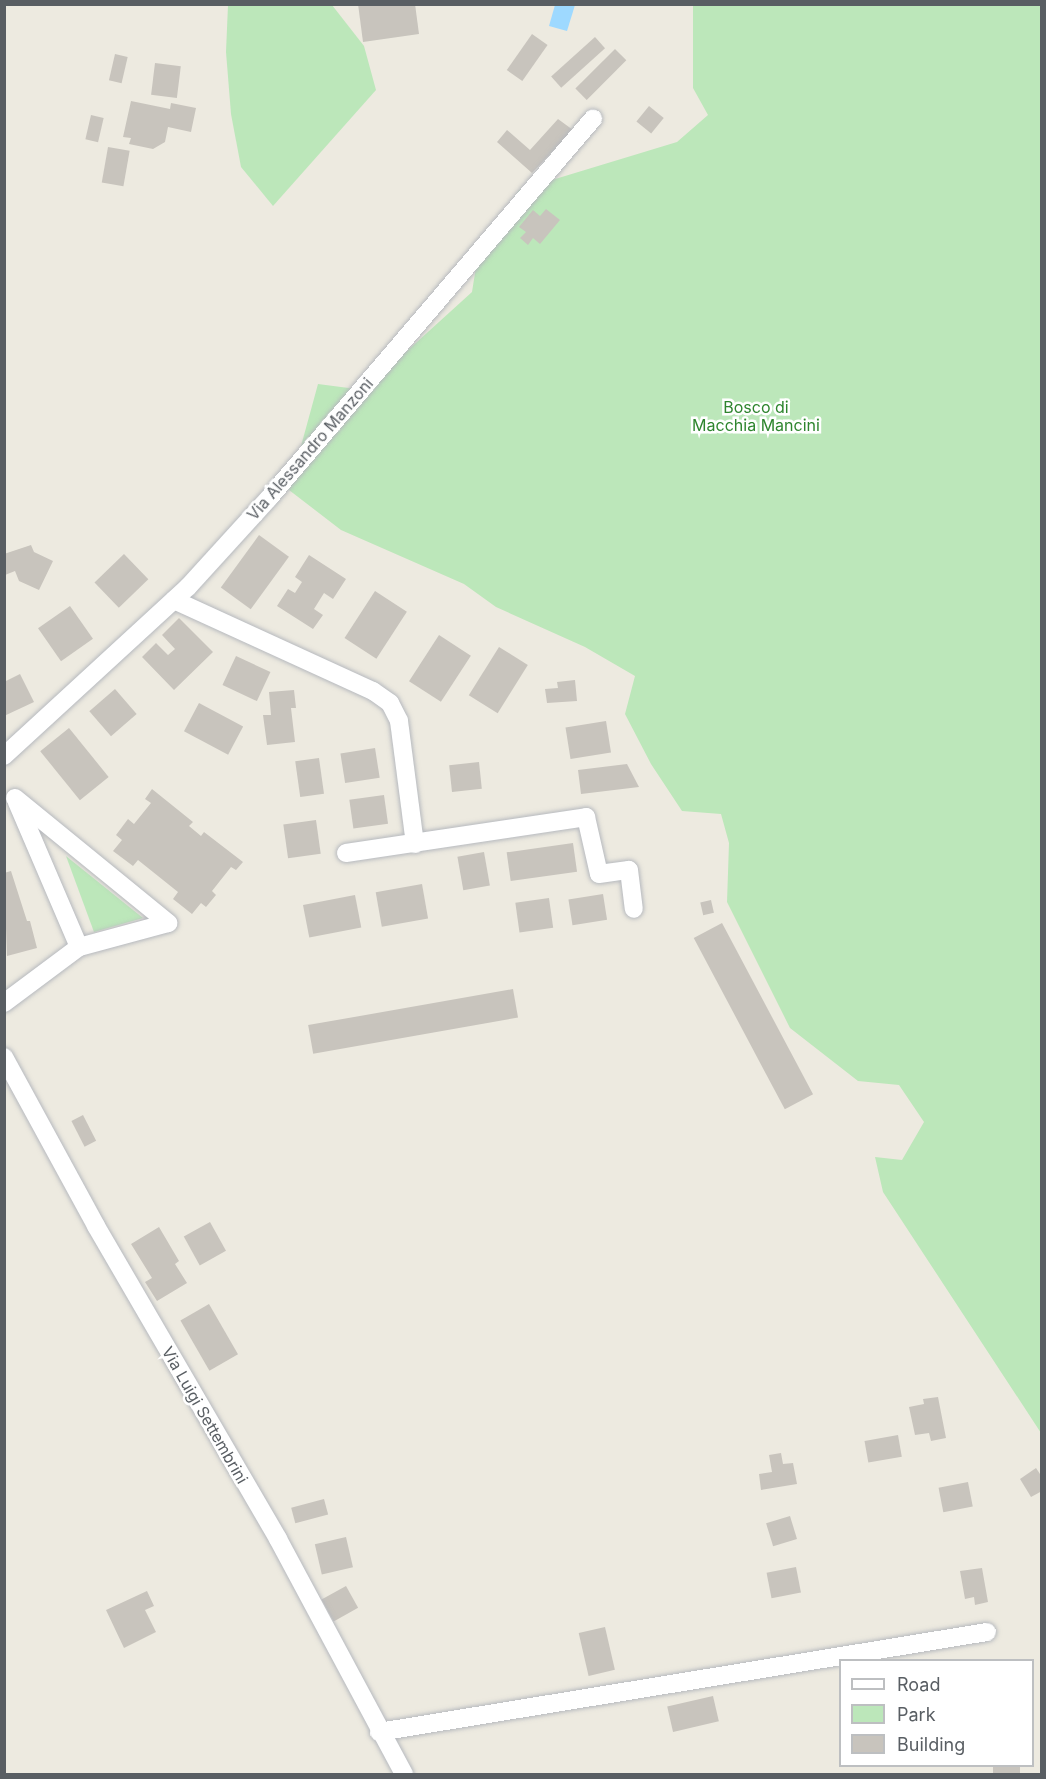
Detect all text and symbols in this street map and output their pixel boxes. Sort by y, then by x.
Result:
street label: Via Alessandro Manzoni [243,374,377,524]
park label: Bosco di Macchia Mancini [692,397,820,435]
street label: Via Luigi Settembrini [158,1343,252,1487]
legend [839,1659,1034,1767]
text: Road [897,1674,940,1695]
text: Park [897,1704,936,1725]
text: Building [897,1734,965,1755]

